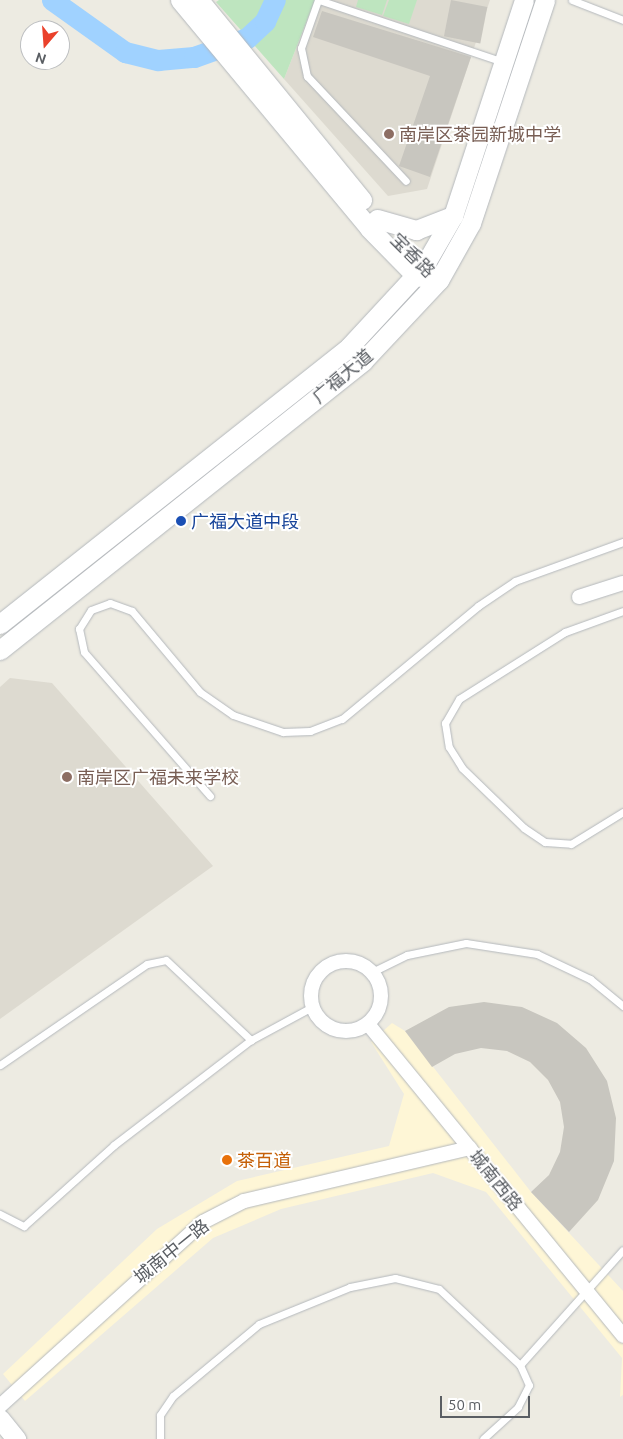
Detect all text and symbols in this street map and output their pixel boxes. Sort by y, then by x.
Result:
north arrow [20,20,70,70]
text: N [33,49,48,68]
place label: 南岸区茶园新城中学 [399,123,561,145]
marker: 南岸区茶园新城中学 [383,128,395,140]
street label: 宝香路 [386,228,440,282]
street label: 广福大道 [307,345,377,407]
place label: 广福大道中段 [191,510,299,532]
marker: 广福大道中段 [175,515,187,527]
place label: 南岸区广福未来学校 [77,766,239,788]
marker: 南岸区广福未来学校 [61,771,73,783]
street label: 城南西路 [465,1145,527,1215]
place label: 茶百道 [237,1149,291,1171]
marker: 茶百道 [221,1154,233,1166]
street label: 城南中一路 [129,1214,213,1288]
scale bar [443,1386,533,1418]
text: 50 m [448,1396,481,1413]

